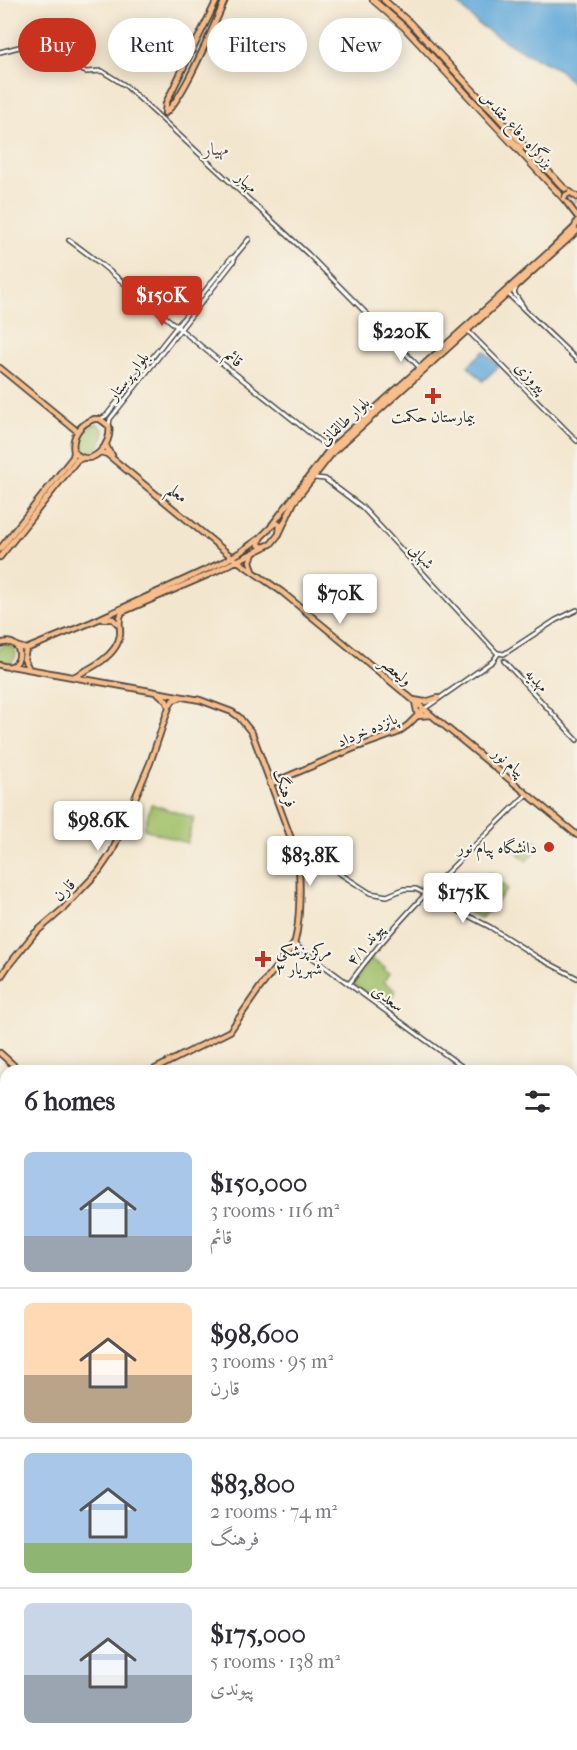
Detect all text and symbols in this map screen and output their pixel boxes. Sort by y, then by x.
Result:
chip: Buy [18,18,96,72]
chip: Rent [108,18,195,72]
chip: Filters [207,18,307,72]
chip: New [319,18,402,72]
street label: بزرگراه دفاع مقدس [473,86,559,175]
district label: مهیار [201,139,229,161]
street label: مهیار [230,166,262,197]
pin: $150K [120,276,204,327]
text: $150K [136,284,188,307]
pin: $220K [359,312,443,363]
text: $220K [372,320,430,343]
street label: قائم [218,345,247,375]
street label: بلوار پرستار [102,348,154,406]
street label: پیروزی [510,357,551,399]
marker: بیمارستان حکمت [424,387,442,405]
street label: بلوار طالقانی [315,393,373,449]
place label: بیمارستان حکمت [391,407,475,426]
street label: معلم [160,479,192,512]
street label: شهابی [404,539,439,574]
pin: $70K [304,574,376,625]
text: $70K [317,582,363,605]
street label: ولیعصر [374,651,416,690]
street label: مهدیه [521,664,552,696]
street label: پانزده خرداد [334,708,402,753]
street label: پیام نور [484,742,529,785]
street label: فرهنگ [268,766,302,810]
pin: $98.6K [49,801,147,852]
text: $98.6K [68,809,128,832]
pin: $83.8K [261,836,359,887]
place label: دانشگاه پیام نور [456,837,537,862]
marker: دانشگاه پیام نور [542,840,556,854]
text: $83.8K [281,844,339,867]
pin: $175K [421,873,505,924]
street label: قارن [49,875,79,905]
text: $175K [438,881,488,904]
street label: پیوند ۴/۱ [342,919,390,971]
place label: مرکز پزشکی شهریار ۳ [276,941,332,979]
marker: مرکز پزشکی شهریار ۳ [254,950,272,968]
street label: سعدی [368,980,408,1016]
icon: filters [521,1085,554,1118]
text: 6 homes [24,1086,115,1117]
text: $150,000 [210,1168,307,1199]
icon: home [72,1176,144,1248]
text: 3 rooms · 116 m² [210,1199,339,1222]
text: قائم [210,1226,232,1249]
text: $98,600 [210,1319,299,1350]
icon: home [72,1327,144,1399]
text: 3 rooms · 95 m² [210,1350,333,1373]
text: قارن [210,1377,240,1400]
text: $83,800 [210,1469,295,1500]
icon: home [72,1477,144,1549]
text: 2 rooms · 74 m² [210,1500,337,1523]
text: فرهنگ [210,1527,259,1550]
text: $175,000 [210,1619,306,1650]
icon: home [72,1627,144,1699]
text: 5 rooms · 138 m² [210,1650,340,1673]
text: پیوندی [210,1677,254,1700]

